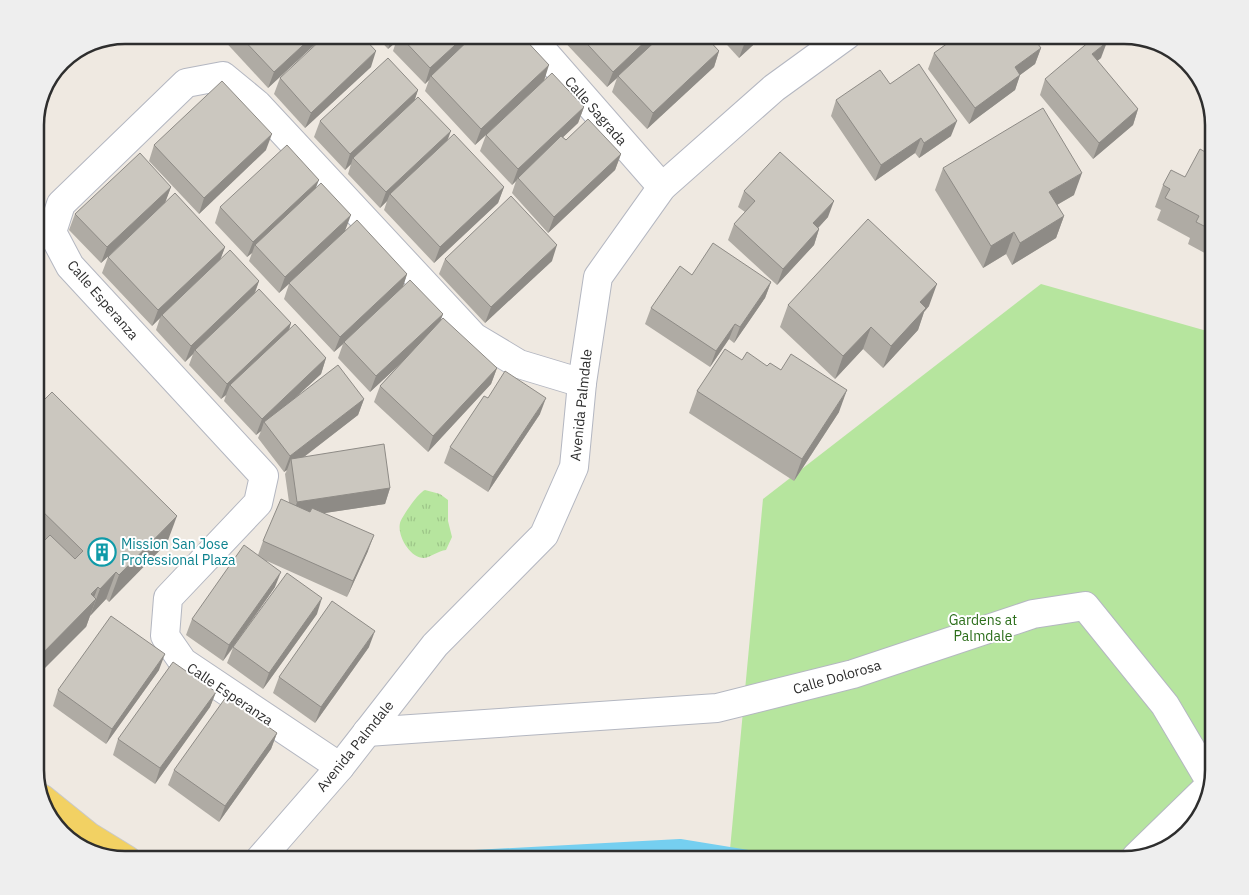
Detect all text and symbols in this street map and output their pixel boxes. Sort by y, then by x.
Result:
street label: Calle Sagrada [561,73,631,150]
street label: Calle Esperanza [63,256,143,344]
street label: Avenida Palmdale [566,348,596,462]
place label: Mission San Jose Professional Plaza [121,535,236,569]
building icon: Mission San Jose Professional Plaza [87,537,117,567]
park label: Gardens at Palmdale [949,611,1017,645]
street label: Calle Dolorosa [791,656,884,698]
street label: Calle Esperanza [184,659,277,730]
street label: Avenida Palmdale [313,696,398,795]

